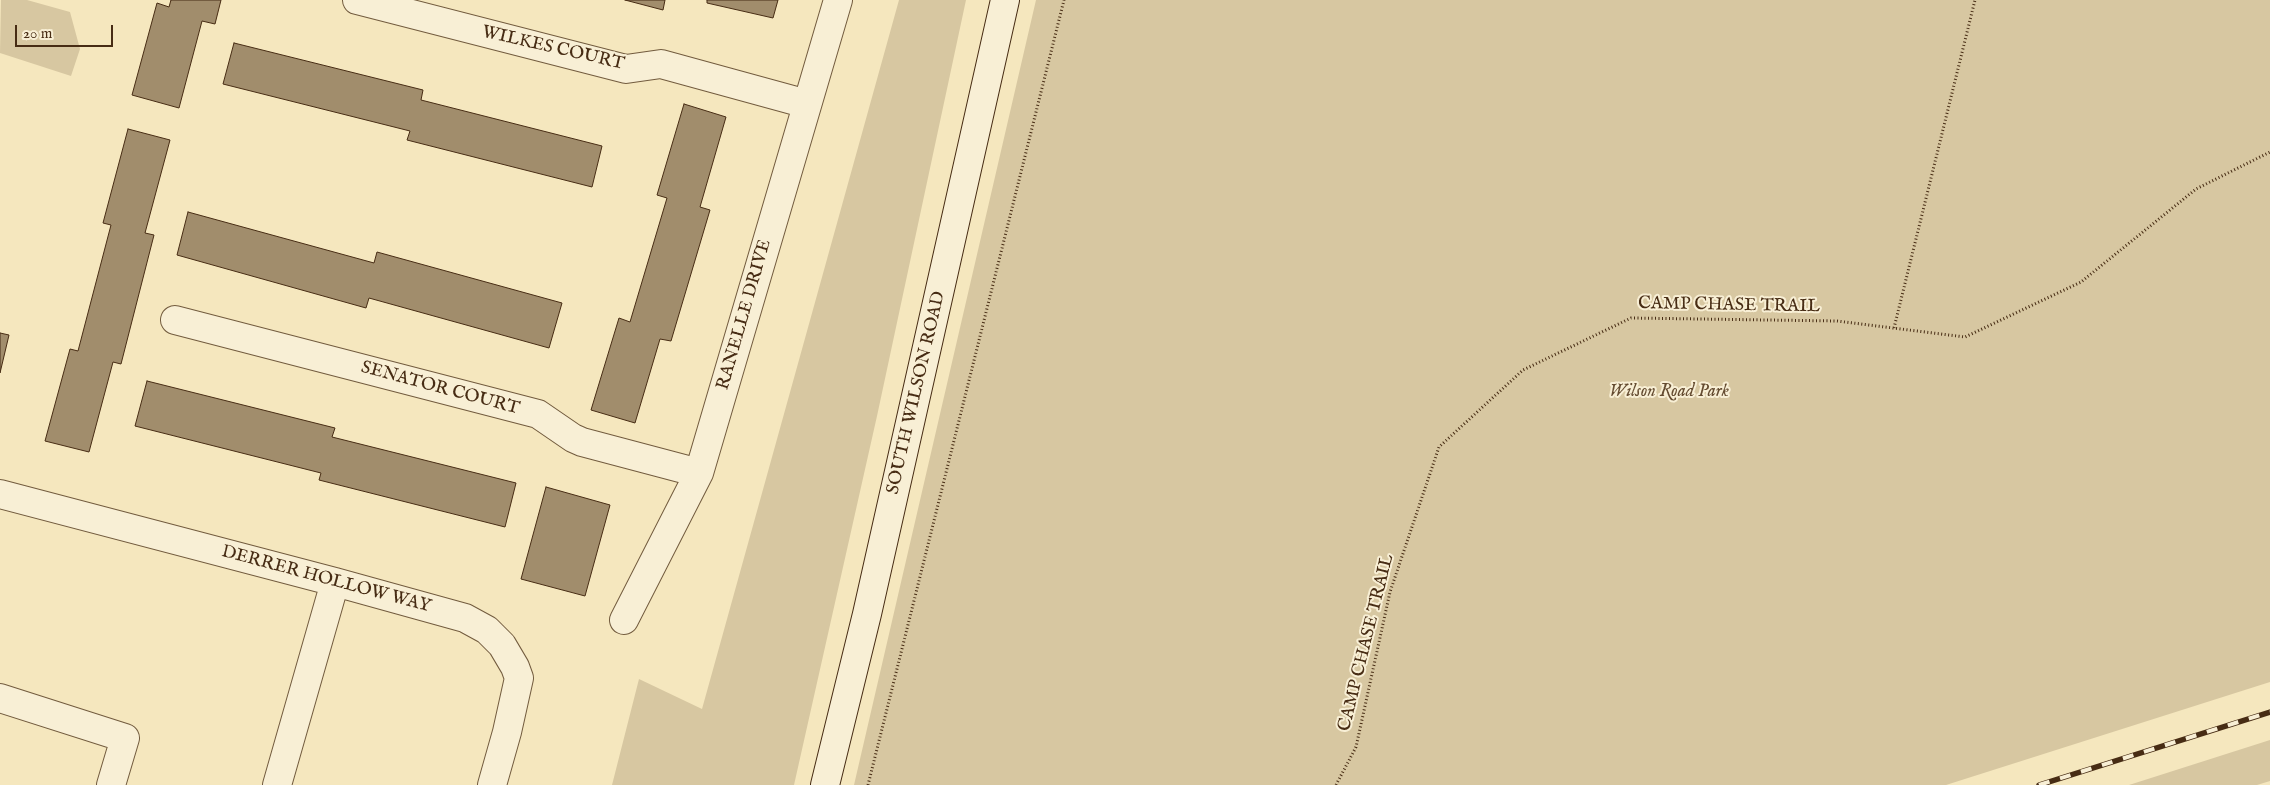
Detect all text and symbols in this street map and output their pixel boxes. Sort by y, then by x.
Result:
scale bar [18,15,115,47]
street label: WILKES COURT [480,22,626,76]
text: 20 m [23,24,52,43]
street label: RANELLE DRIVE [713,237,777,393]
street label: SOUTH WILSON ROAD [883,290,951,496]
street label: CAMP CHASE TRAIL [1638,294,1820,318]
street label: SENATOR COURT [358,357,522,421]
park label: Wilson Road Park [1609,381,1729,403]
street label: DERRER HOLLOW WAY [219,542,433,618]
street label: CAMP CHASE TRAIL [1335,552,1399,734]

